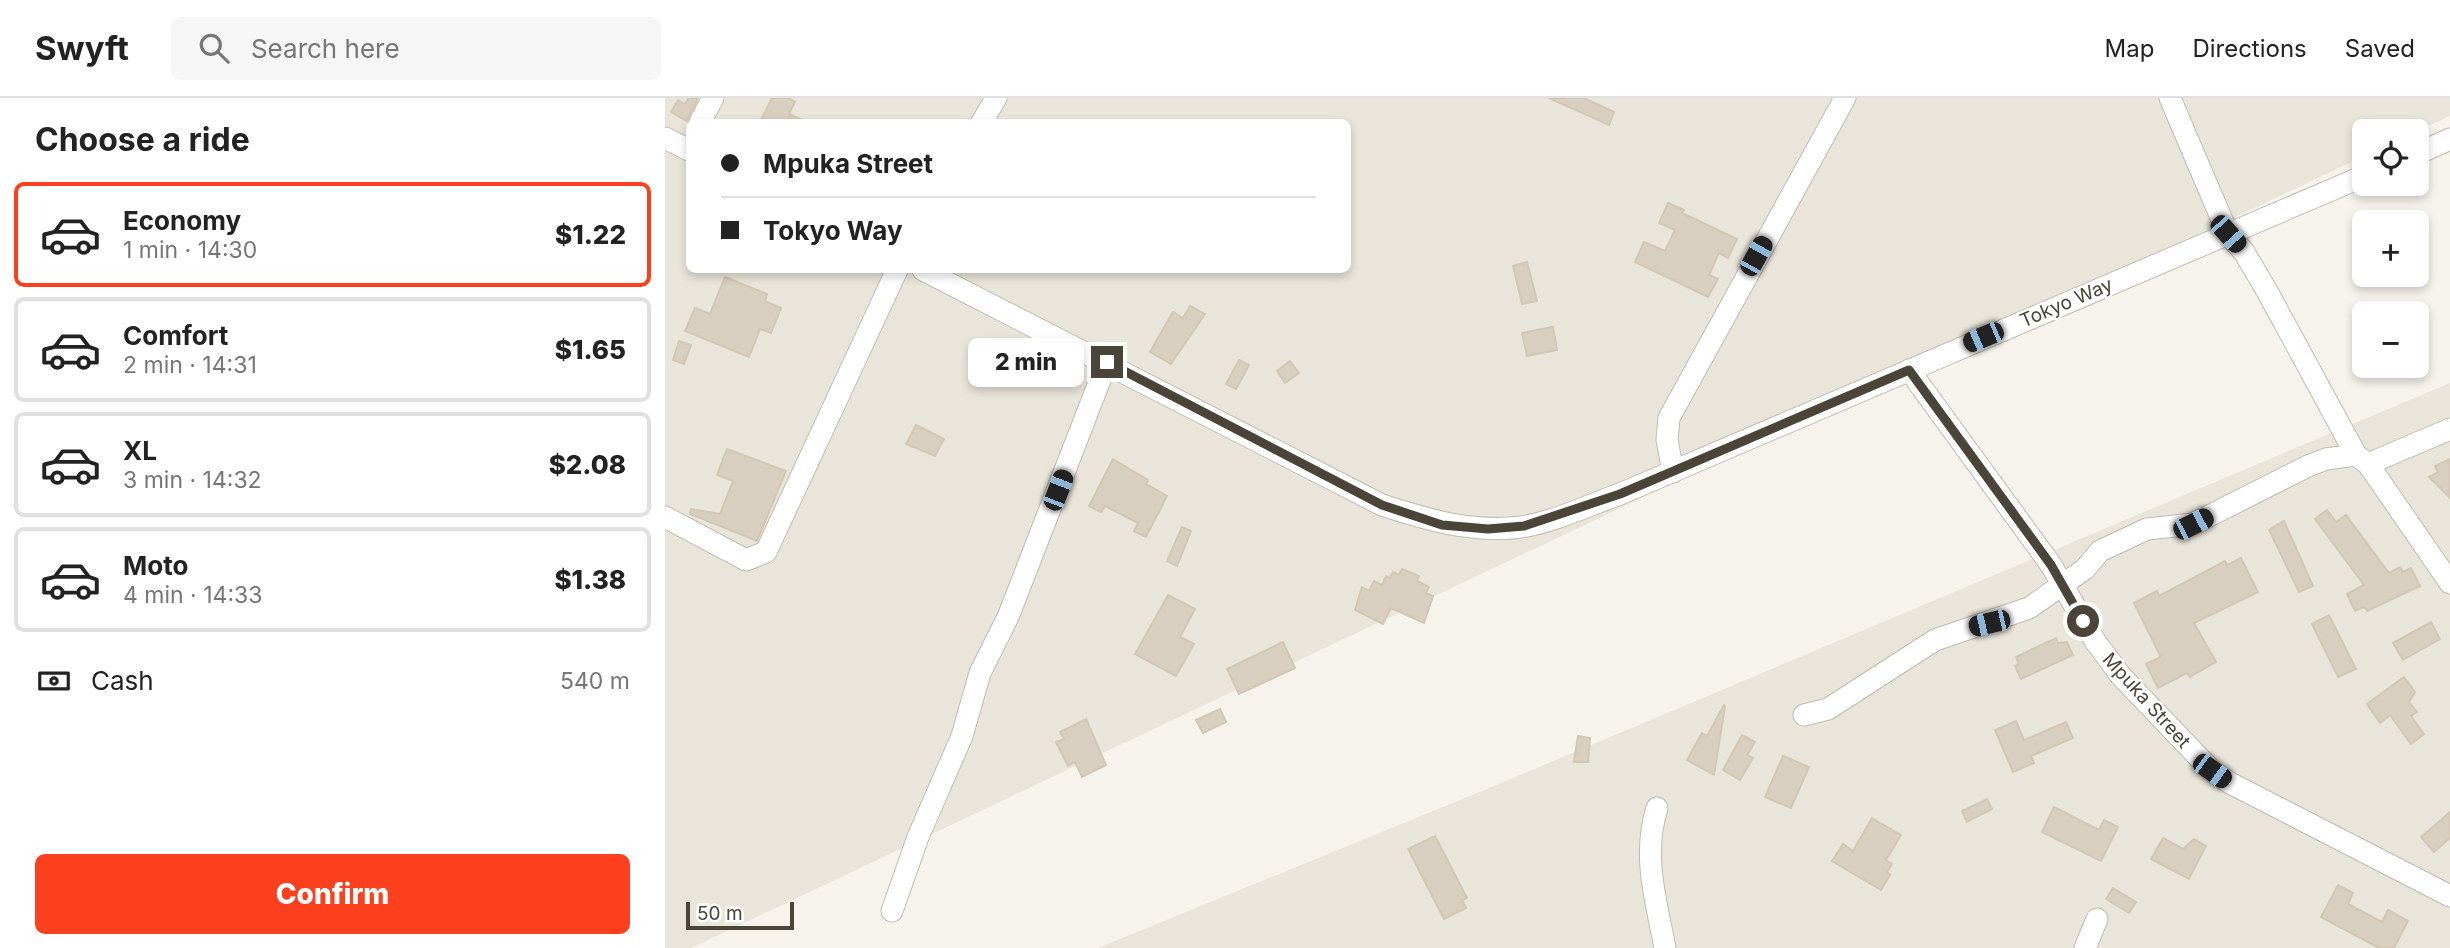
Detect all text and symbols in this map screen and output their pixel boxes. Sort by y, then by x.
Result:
search box [171,17,661,80]
text: Swyft [35,28,129,68]
icon: search [195,29,233,67]
text: Search here [251,33,400,64]
text: Map [2105,34,2154,63]
text: Directions [2192,34,2307,63]
text: Saved [2345,34,2415,63]
map controls [2352,119,2429,378]
button: locate [2352,119,2429,196]
text: Choose a ride [35,120,250,159]
text: Mpuka Street [763,148,933,179]
icon: car [39,203,102,266]
text: Economy [123,205,241,236]
button: + [2352,210,2429,287]
car [2207,211,2250,257]
text: Tokyo Way [763,215,903,246]
text: $1.22 [555,219,626,250]
car [1737,233,1776,279]
text: 1 min · 14:30 [123,236,257,264]
street label: Tokyo Way [2016,273,2116,332]
button: − [2352,301,2429,378]
icon: car [39,318,102,381]
car [1960,319,2007,355]
text: Comfort [123,320,228,351]
text: $1.65 [555,334,626,365]
callout: 2 min [967,338,1083,386]
route end [1091,346,1123,378]
text: 2 min [995,348,1057,376]
text: 2 min · 14:31 [123,351,257,379]
icon: car [39,433,102,496]
text: XL [123,435,157,466]
text: $2.08 [549,449,626,480]
text: 3 min · 14:32 [123,466,262,494]
car [1041,467,1076,513]
car [2170,505,2217,543]
icon: car [39,548,102,611]
text: Moto [123,550,188,581]
text: $1.38 [554,564,626,595]
text: 4 min · 14:33 [123,581,262,609]
route start [2067,605,2099,637]
car [1967,608,2012,638]
street label: Mpuka Street [2098,648,2195,753]
icon: cash [35,662,73,700]
text: Cash [91,665,154,696]
text: 540 m [560,667,630,695]
car [2189,750,2236,792]
button: Confirm [35,854,630,934]
scale bar [686,899,795,931]
text: 50 m [697,902,743,925]

